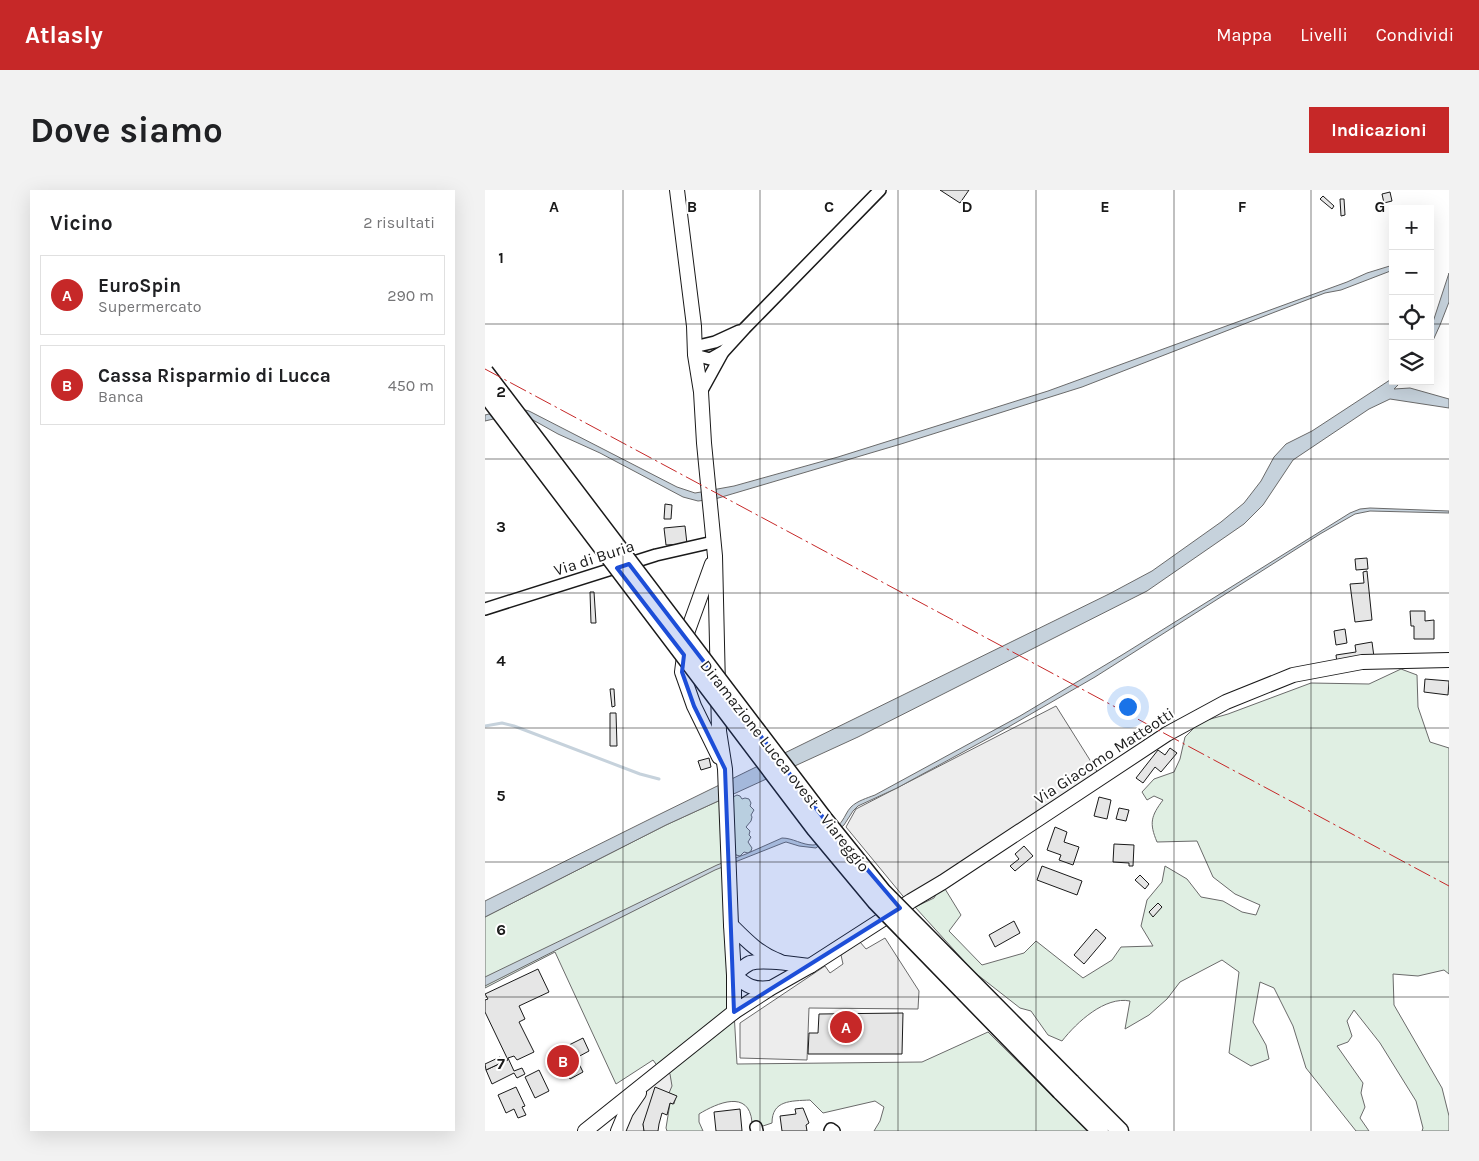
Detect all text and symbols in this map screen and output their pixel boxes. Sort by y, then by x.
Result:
text: Atlasly [25,21,103,49]
text: Mappa [1216,24,1272,46]
text: Livelli [1300,24,1348,46]
text: Condividi [1376,24,1454,46]
button: Indicazioni [1309,107,1449,153]
text: Dove siamo [30,110,223,151]
text: A [549,197,559,216]
text: B [687,197,697,216]
text: C [824,197,834,216]
text: D [962,197,973,216]
text: E [1100,197,1110,216]
text: F [1238,197,1247,216]
text: G [1375,197,1385,216]
map controls [1389,205,1434,385]
button: + [1389,205,1434,250]
text: Vicino [50,211,113,235]
text: 2 risultati [363,213,435,232]
text: 1 [498,248,504,267]
button: − [1389,250,1434,295]
text: EuroSpin [98,275,181,297]
text: A [62,286,72,305]
text: 290 m [387,286,434,305]
button: locate [1389,295,1434,340]
text: Supermercato [98,297,202,316]
button: layers [1389,340,1434,385]
text: Cassa Risparmio di Lucca [98,365,331,387]
text: B [62,376,72,395]
text: 450 m [388,376,434,395]
text: 2 [496,382,506,401]
text: Banca [98,387,143,406]
text: 3 [496,517,506,536]
street label: Via di Buria [551,536,637,580]
text: 4 [496,651,506,670]
street label: Diramazione Lucca ovest - Viareggio [696,656,874,876]
your location [1115,694,1141,720]
street label: Via Giacomo Matteotti [1031,704,1177,808]
text: 5 [496,786,506,805]
text: 6 [496,920,506,939]
pin: A [830,1008,862,1046]
pin: B [547,1042,579,1080]
text: 7 [497,1054,505,1073]

